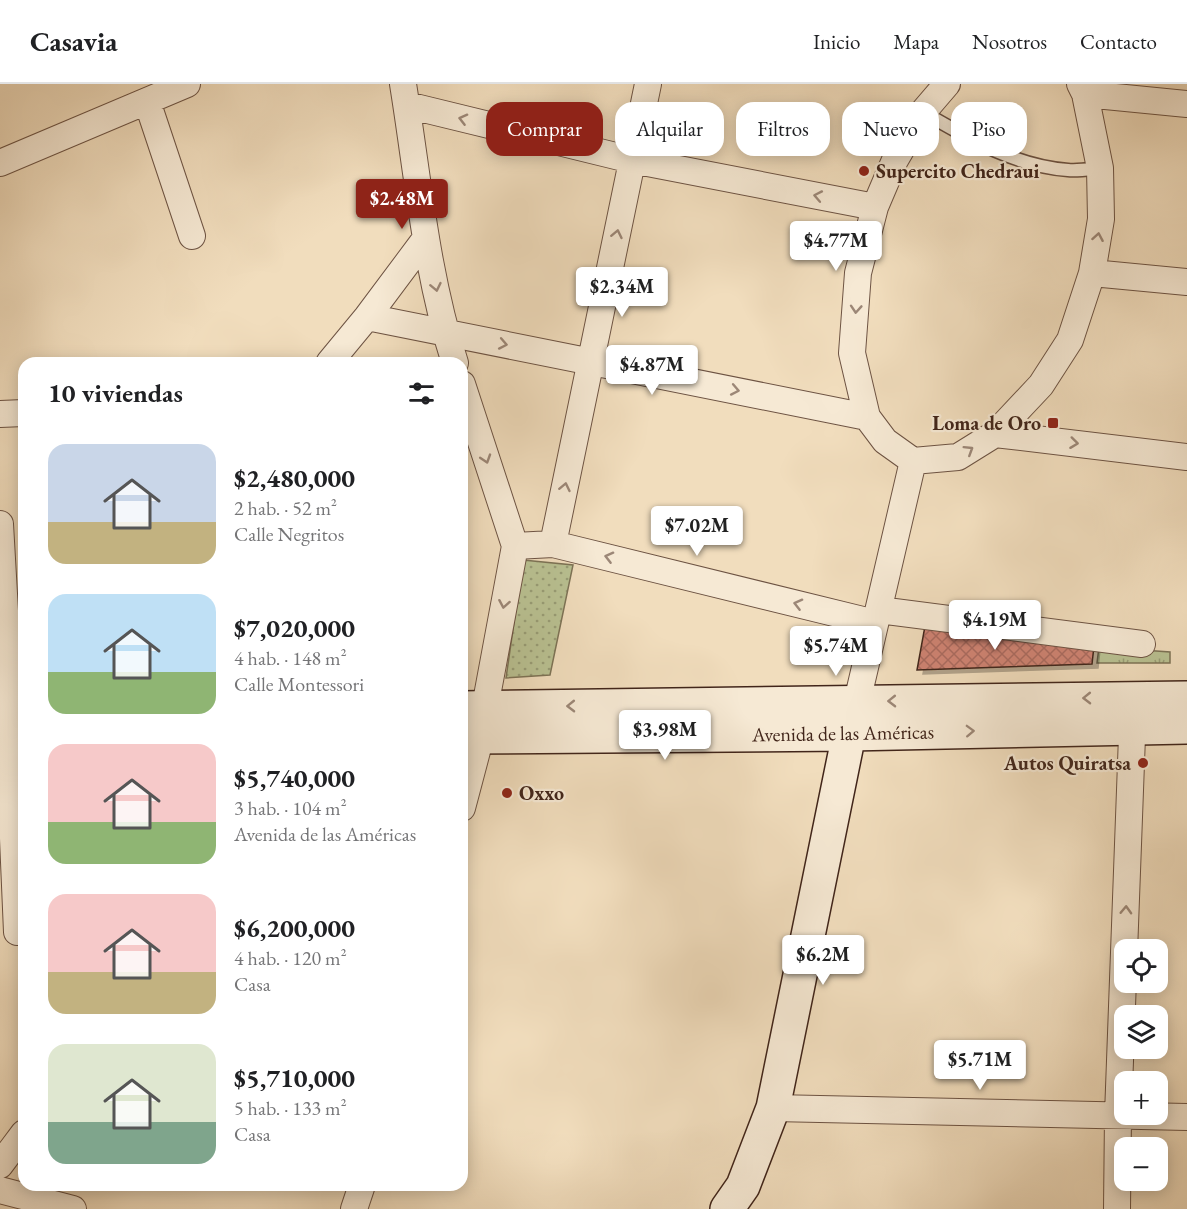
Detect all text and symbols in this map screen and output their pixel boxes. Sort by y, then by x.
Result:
text: Casavia [30,23,118,59]
text: Inicio [813,28,860,55]
text: Mapa [893,28,939,55]
text: Nosotros [972,28,1047,55]
text: Contacto [1080,28,1157,55]
chip: Comprar [486,102,603,156]
chip: Alquilar [615,102,724,156]
chip: Filtros [736,102,830,156]
chip: Nuevo [842,102,939,156]
chip: Piso [951,102,1027,156]
one-way arrow [459,114,469,127]
place label: Supercito Chedraui [876,158,1039,184]
marker: Supercito Chedraui [857,164,871,178]
pin: $2.48M [353,179,451,230]
text: $2.48M [370,185,434,211]
one-way arrow [813,190,823,203]
pin: $4.77M [787,221,885,272]
text: $4.77M [804,227,868,253]
one-way arrow [610,229,623,239]
one-way arrow [1092,232,1104,242]
pin: $2.34M [573,267,671,318]
text: $2.34M [590,273,654,299]
one-way arrow [429,282,442,292]
one-way arrow [849,304,862,313]
one-way arrow [498,337,508,350]
pin: $4.87M [603,345,701,396]
text: $4.87M [620,351,684,377]
text: 10 viviendas [48,376,183,410]
icon: filters [405,377,438,410]
one-way arrow [730,383,740,396]
place label: Loma de Oro [932,410,1041,436]
marker: Loma de Oro [1046,416,1060,430]
one-way arrow [1069,436,1079,449]
one-way arrow [963,445,973,457]
one-way arrow [479,453,492,464]
text: $2,480,000 [234,461,355,495]
icon: home [96,468,168,540]
one-way arrow [558,482,571,492]
text: 2 hab. · 52 m² [234,495,337,521]
pin: $7.02M [648,506,746,557]
text: $7.02M [665,512,729,538]
text: Calle Negritos [234,521,344,547]
one-way arrow [604,552,614,565]
one-way arrow [793,598,803,611]
one-way arrow [498,599,511,609]
pin: $4.19M [946,600,1044,651]
text: $4.19M [963,606,1027,632]
text: $7,020,000 [234,611,355,645]
icon: home [96,618,168,690]
pin: $5.74M [787,626,885,677]
text: $5.74M [804,632,868,658]
text: 4 hab. · 148 m² [234,645,347,671]
text: Calle Montessori [234,671,364,697]
one-way arrow [1082,692,1091,704]
one-way arrow [887,695,896,707]
one-way arrow [566,700,575,712]
pin: $3.98M [616,710,714,761]
text: $3.98M [633,716,697,742]
street label: Avenida de las Américas [751,718,934,748]
one-way arrow [966,725,975,737]
place label: Autos Quiratsa [1003,750,1131,776]
marker: Autos Quiratsa [1136,756,1150,770]
text: $5,740,000 [234,761,355,795]
icon: home [96,768,168,840]
place label: Oxxo [519,780,564,806]
marker: Oxxo [500,786,514,800]
text: 3 hab. · 104 m² [234,795,347,821]
text: Avenida de las Américas [234,821,416,847]
one-way arrow [1119,905,1132,914]
text: $6,200,000 [234,911,355,945]
icon: home [96,918,168,990]
pin: $6.2M [781,935,865,986]
map controls [1114,939,1168,1191]
button: locate [1114,939,1168,993]
text: $6.2M [796,941,850,967]
text: 4 hab. · 120 m² [234,945,347,971]
text: Casa [234,971,271,997]
button: layers [1114,1005,1168,1059]
pin: $5.71M [931,1040,1029,1091]
text: $5.71M [948,1046,1012,1072]
text: $5,710,000 [234,1061,355,1095]
icon: home [96,1068,168,1140]
button: + [1114,1071,1168,1125]
text: 5 hab. · 133 m² [234,1095,347,1121]
text: Casa [234,1121,271,1147]
button: − [1114,1137,1168,1191]

